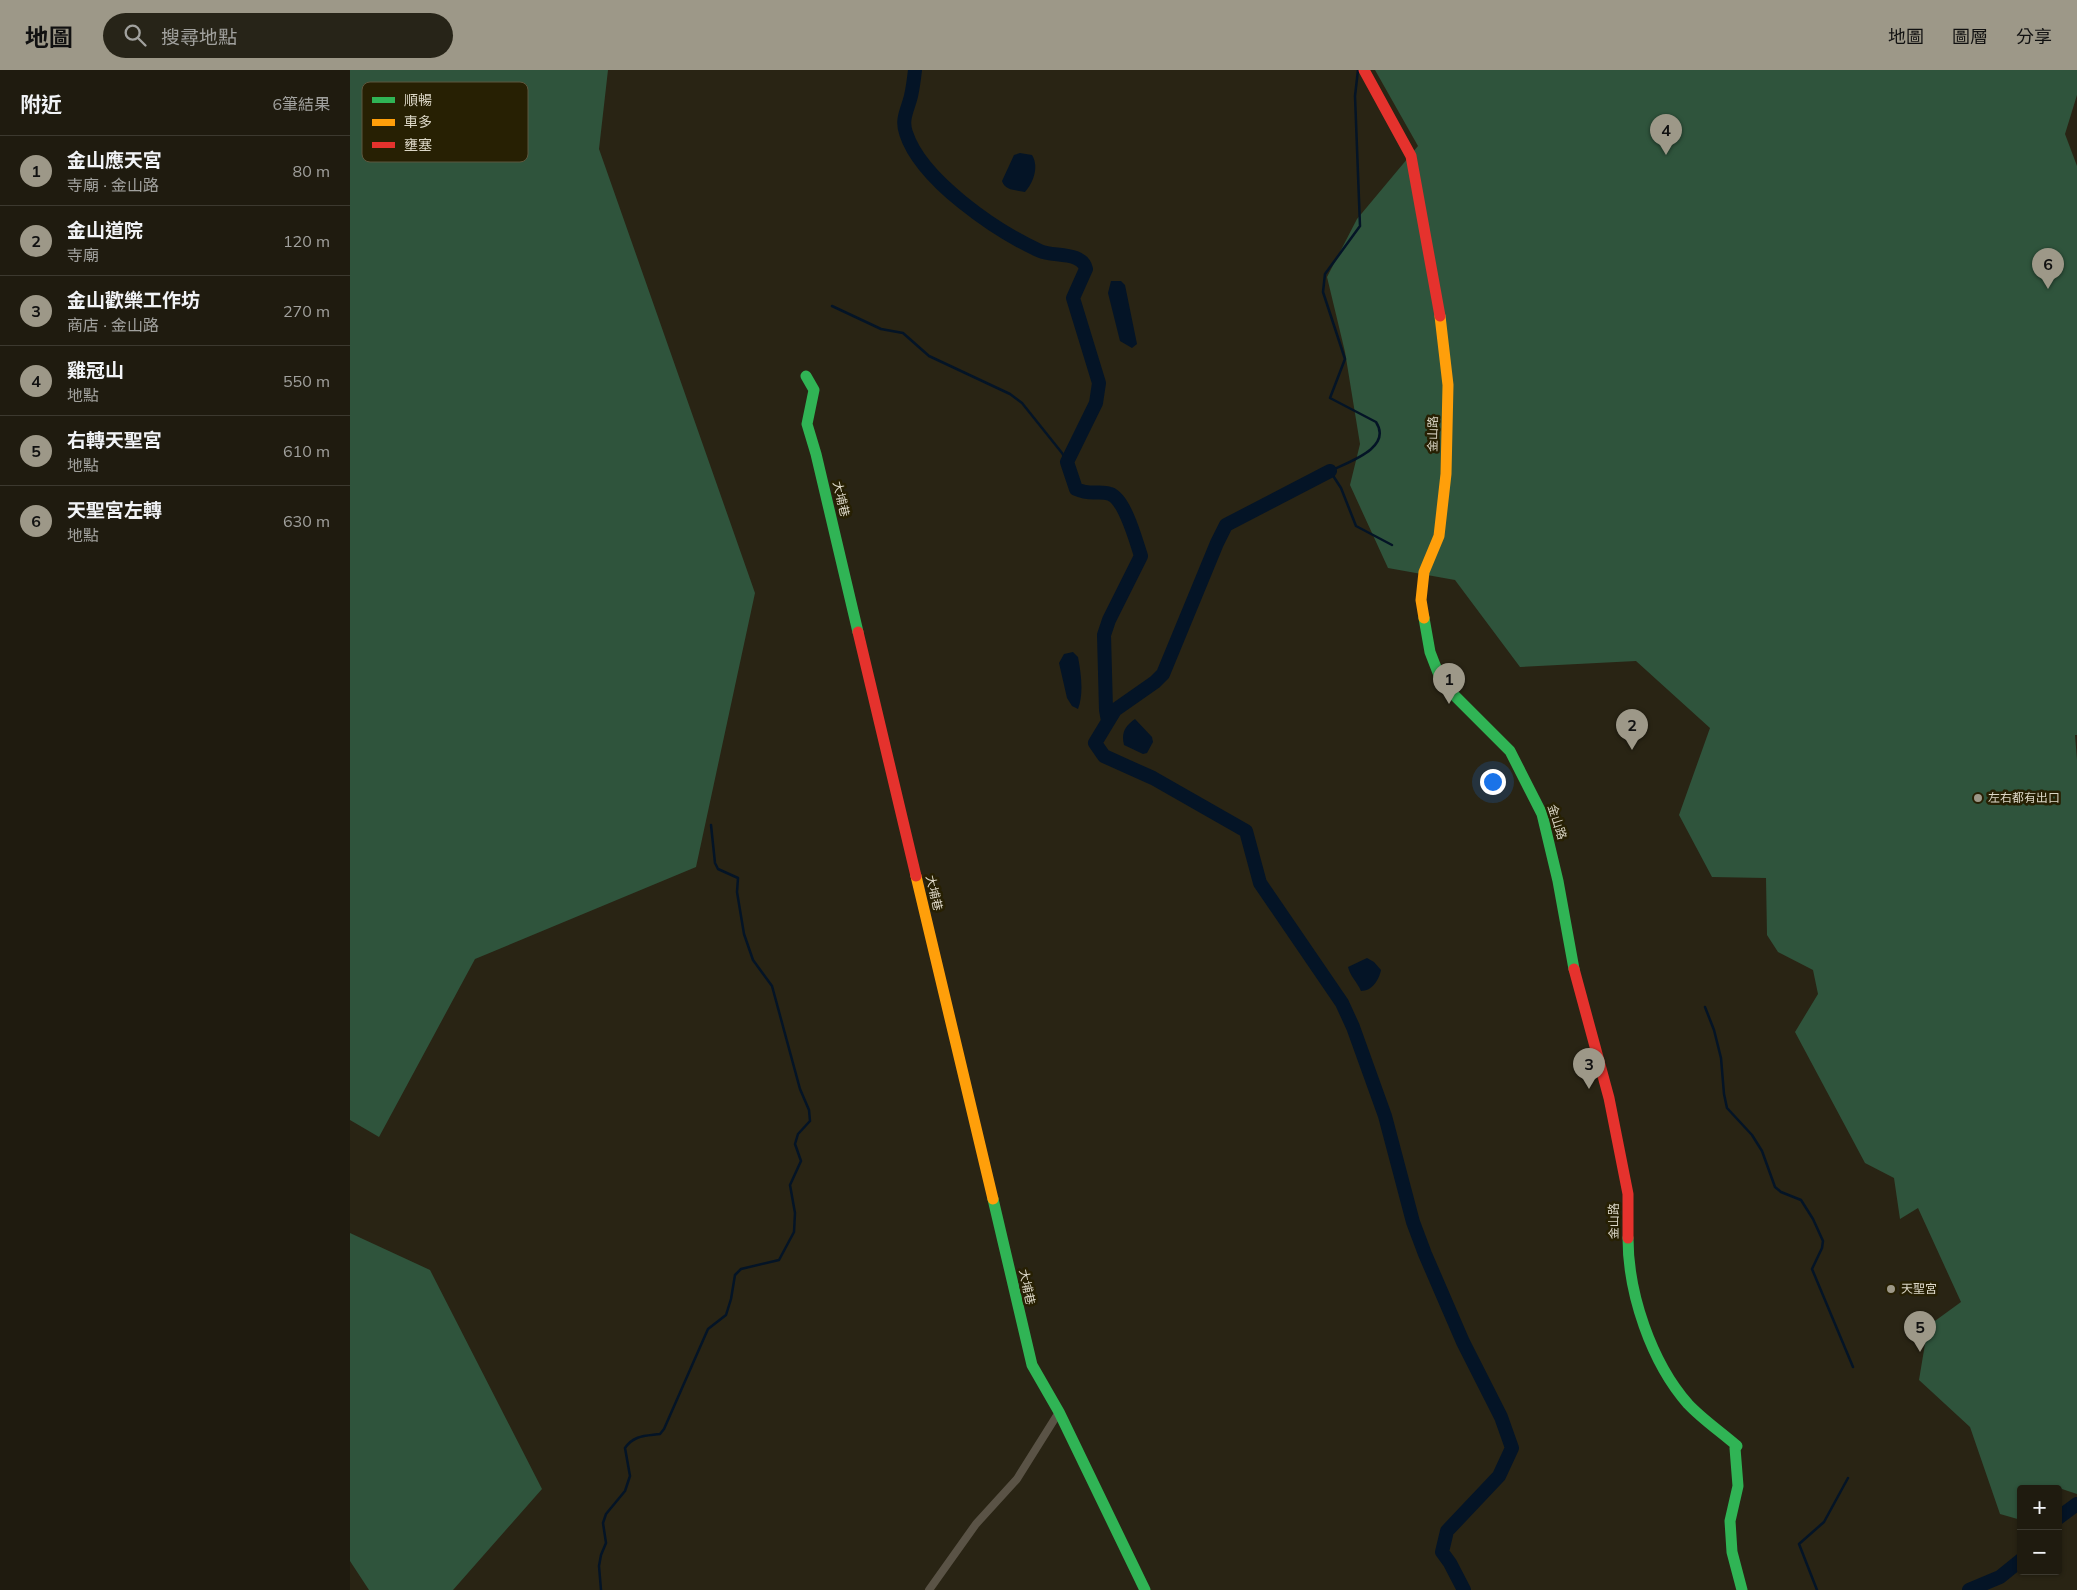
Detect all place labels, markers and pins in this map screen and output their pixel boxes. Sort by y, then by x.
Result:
pin: 4 [1650,114,1682,155]
pin: 6 [2032,248,2064,289]
pin: 1 [1433,663,1465,704]
pin: 2 [1616,709,1648,750]
place label: 左右都有出口 [1988,790,2060,805]
marker: 左右都有出口 [1972,792,1984,804]
pin: 3 [1573,1048,1605,1089]
place label: 天聖宮 [1901,1281,1937,1296]
marker: 天聖宮 [1885,1283,1897,1295]
pin: 5 [1904,1311,1936,1352]

